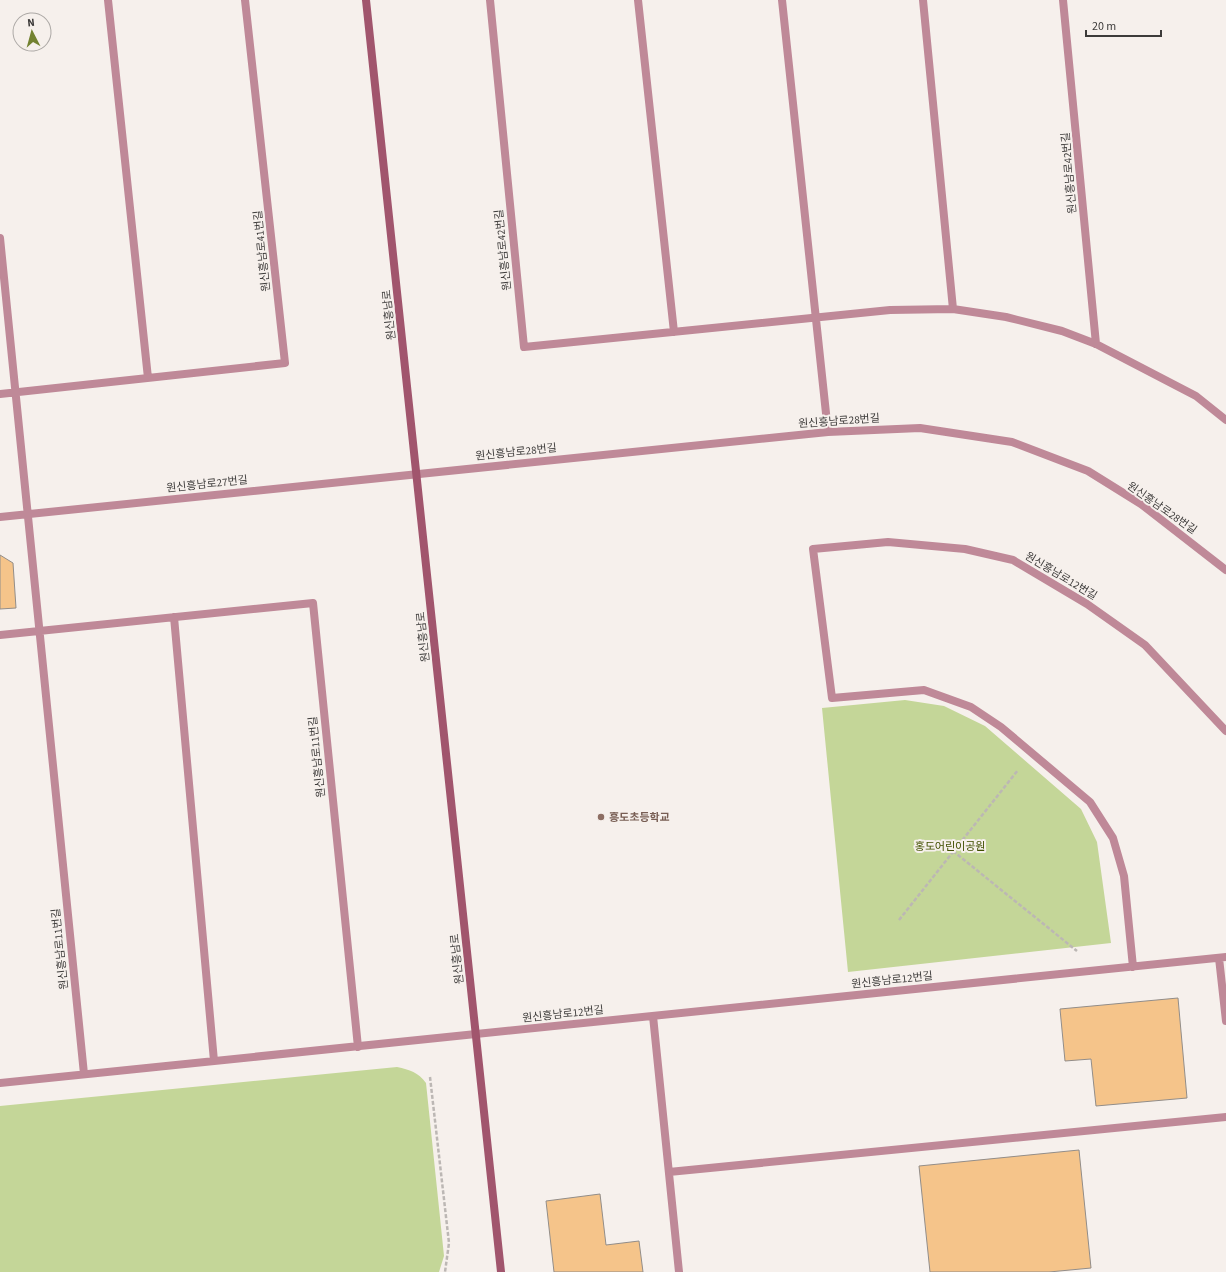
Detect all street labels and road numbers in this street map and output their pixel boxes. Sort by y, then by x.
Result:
street label: 원신흥남로42번길 [1058,132,1080,214]
street label: 원신흥남로42번길 [491,209,515,291]
street label: 원신흥남로41번길 [250,210,274,292]
street label: 원신흥남로 [379,289,399,341]
street label: 원신흥남로28번길 [798,411,880,431]
street label: 원신흥남로28번길 [475,440,557,464]
street label: 원신흥남로27번길 [166,472,248,496]
street label: 원신흥남로28번길 [1124,478,1200,538]
street label: 원신흥남로12번길 [1022,549,1100,603]
street label: 원신흥남로 [413,611,433,663]
street label: 원신흥남로11번길 [305,716,329,798]
street label: 원신흥남로11번길 [48,908,72,990]
street label: 원신흥남로 [447,933,467,985]
street label: 원신흥남로12번길 [851,968,933,992]
street label: 원신흥남로12번길 [522,1002,604,1026]

